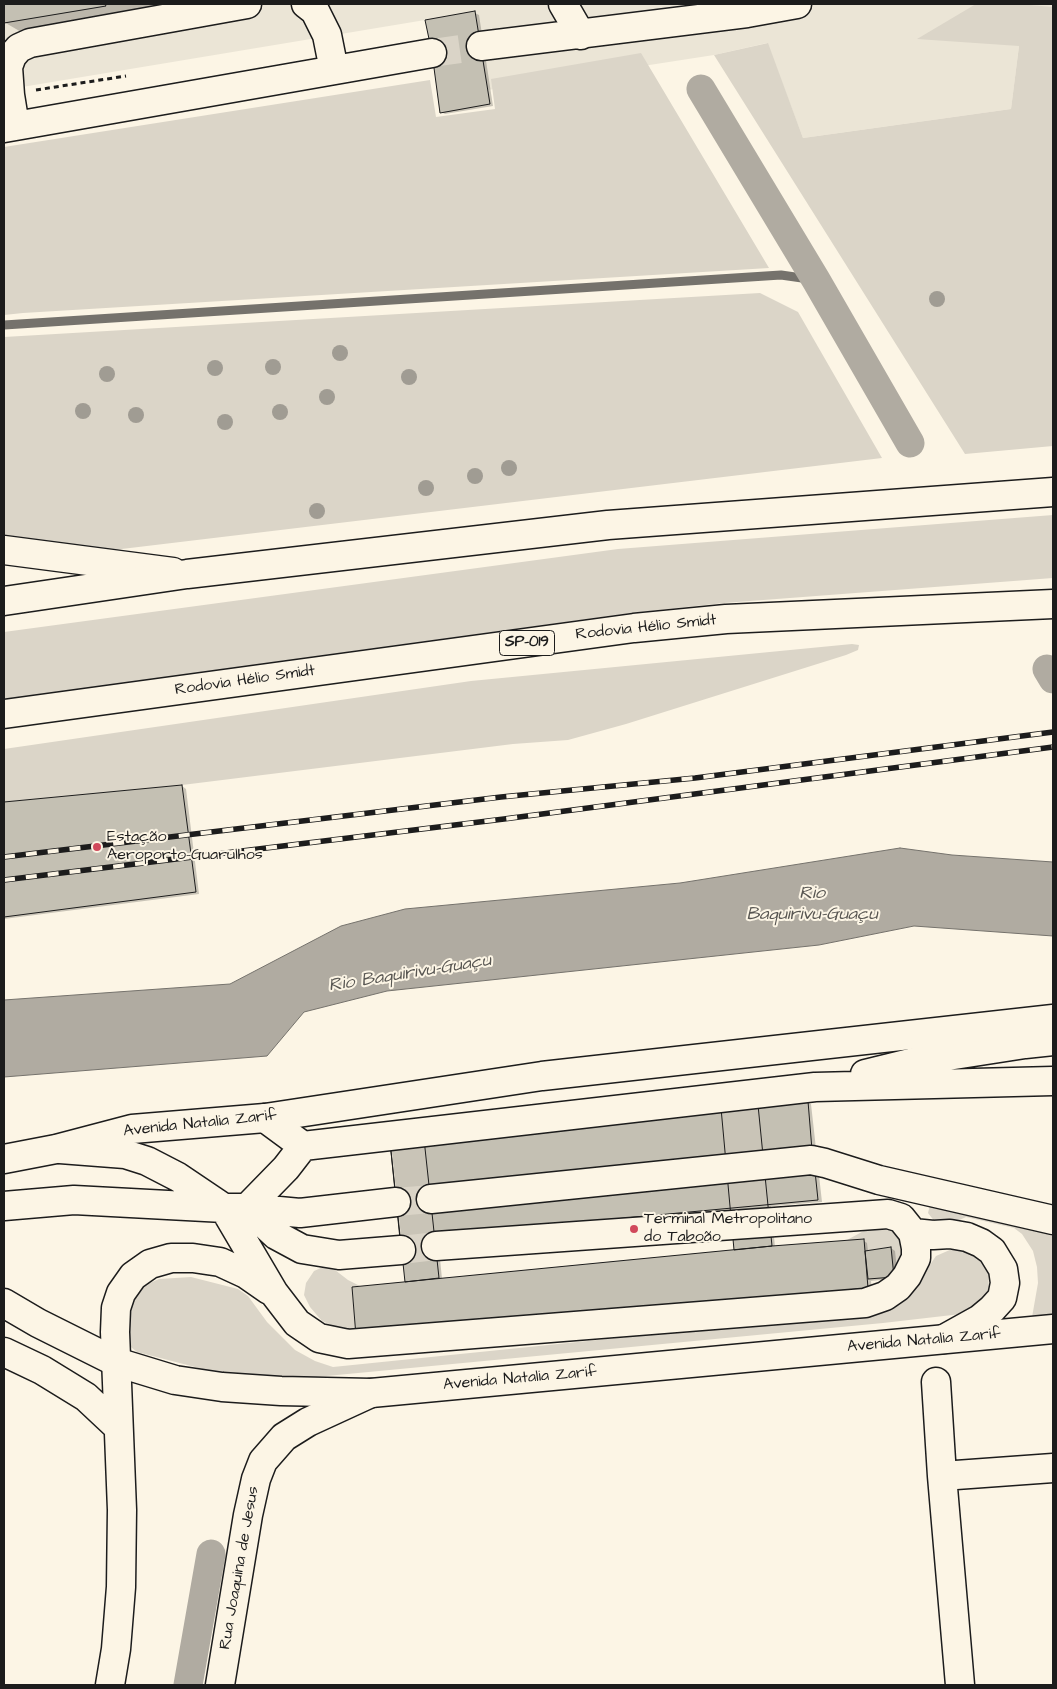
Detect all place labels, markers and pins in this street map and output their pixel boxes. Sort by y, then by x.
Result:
place label: Estação Aeroporto-Guarulhos [107,828,263,866]
marker: Estação Aeroporto-Guarulhos [91,841,103,853]
place label: Terminal Metropolitano do Taboão [644,1210,812,1248]
marker: Terminal Metropolitano do Taboão [628,1223,640,1235]

